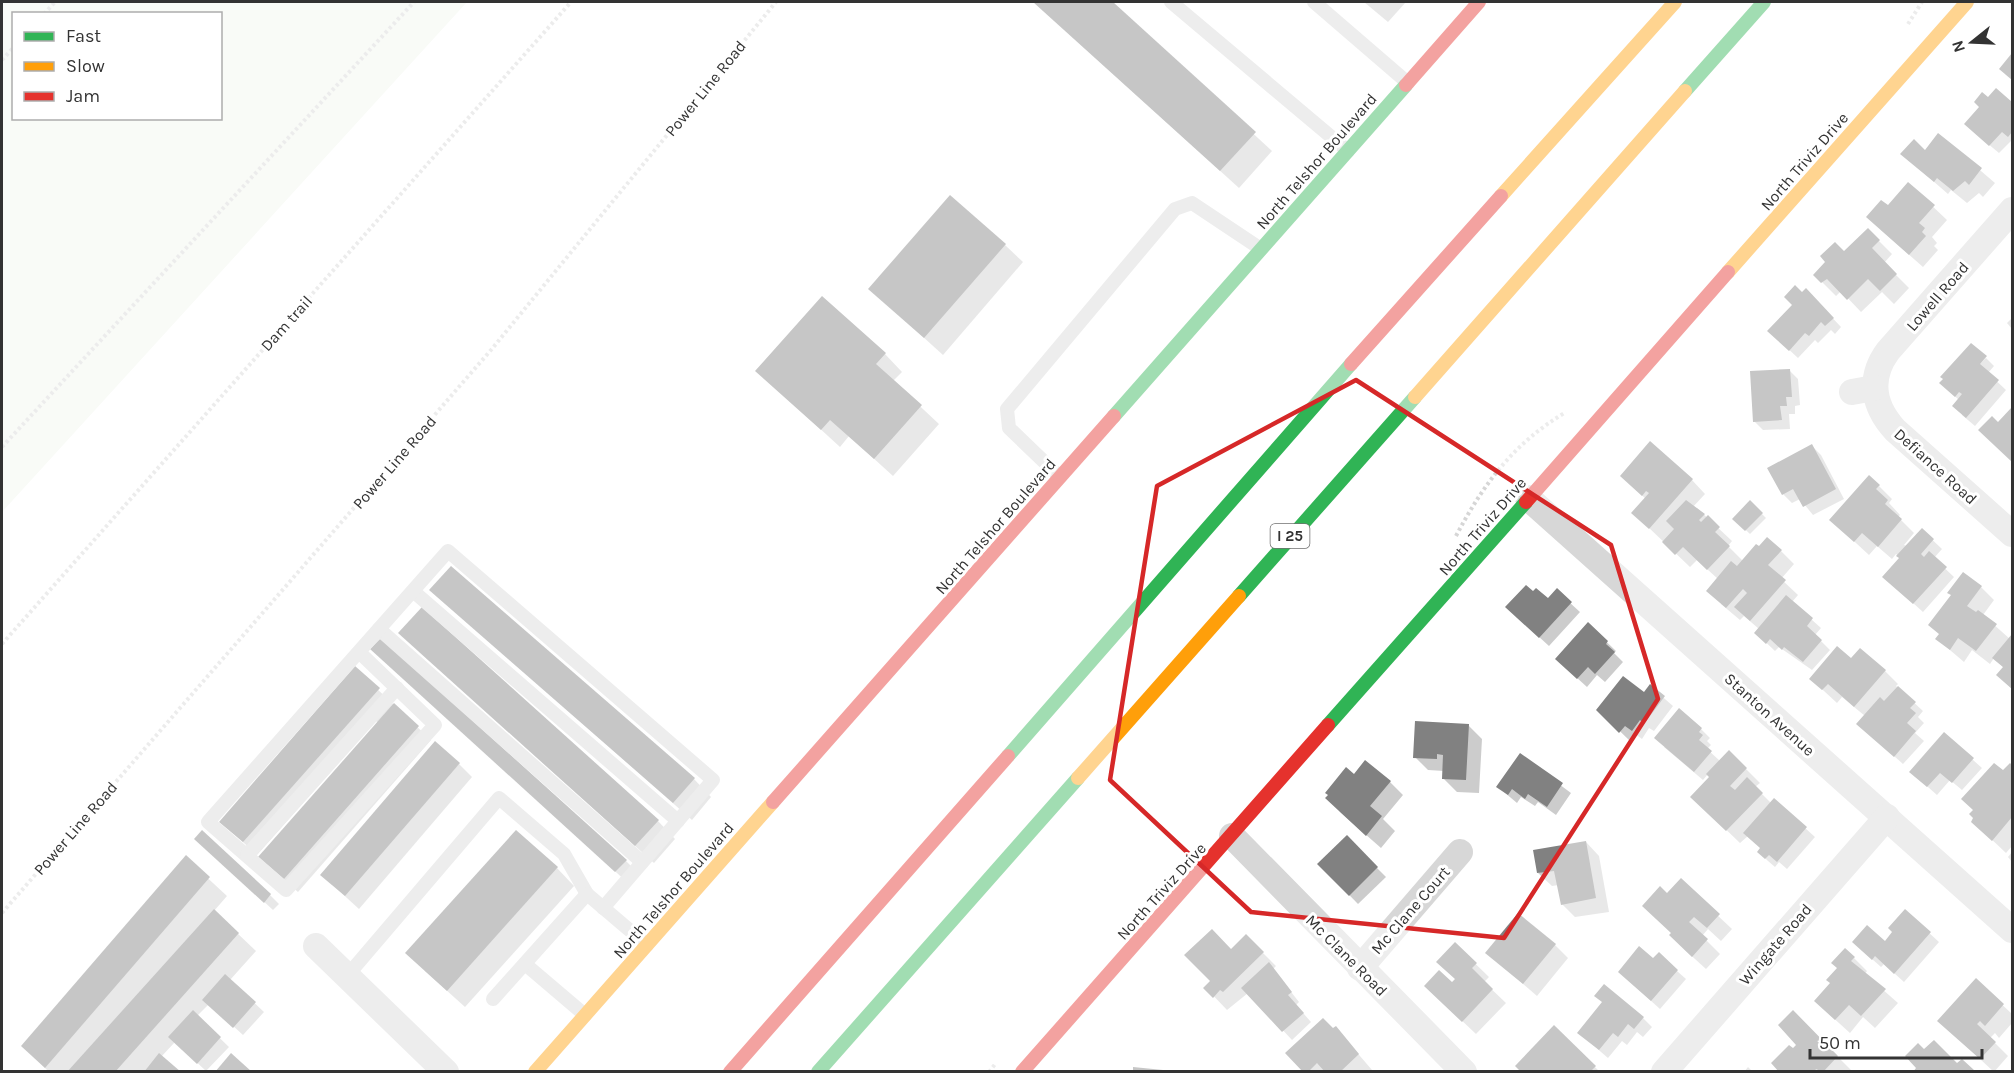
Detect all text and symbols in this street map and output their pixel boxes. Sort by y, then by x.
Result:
legend [12,12,222,120]
north arrow [1942,12,2002,72]
text: Fast [66,25,101,47]
street label: Power Line Road [661,37,750,140]
text: N [1947,38,1969,55]
text: Slow [66,55,105,77]
text: Jam [66,85,100,107]
street label: North Telshor Boulevard [1252,89,1381,233]
street label: North Triviz Drive [1757,108,1852,214]
street label: Lowell Road [1902,258,1973,335]
street label: Dam trail [257,292,316,355]
street label: Power Line Road [349,412,440,513]
street label: Defiance Road [1890,424,1981,508]
street label: North Telshor Boulevard [931,454,1060,598]
street label: North Triviz Drive [1435,473,1530,579]
road number: I 25 [1270,524,1310,548]
street label: Stanton Avenue [1721,669,1819,760]
street label: Power Line Road [30,778,121,879]
street label: North Telshor Boulevard [609,818,738,962]
street label: North Triviz Drive [1113,839,1210,944]
street label: Mc Clane Court [1367,862,1454,958]
street label: Wingate Road [1735,900,1816,989]
street label: Mc Clane Road [1302,911,1391,1000]
scale bar [1810,1022,1982,1060]
text: 50 m [1819,1032,1861,1054]

